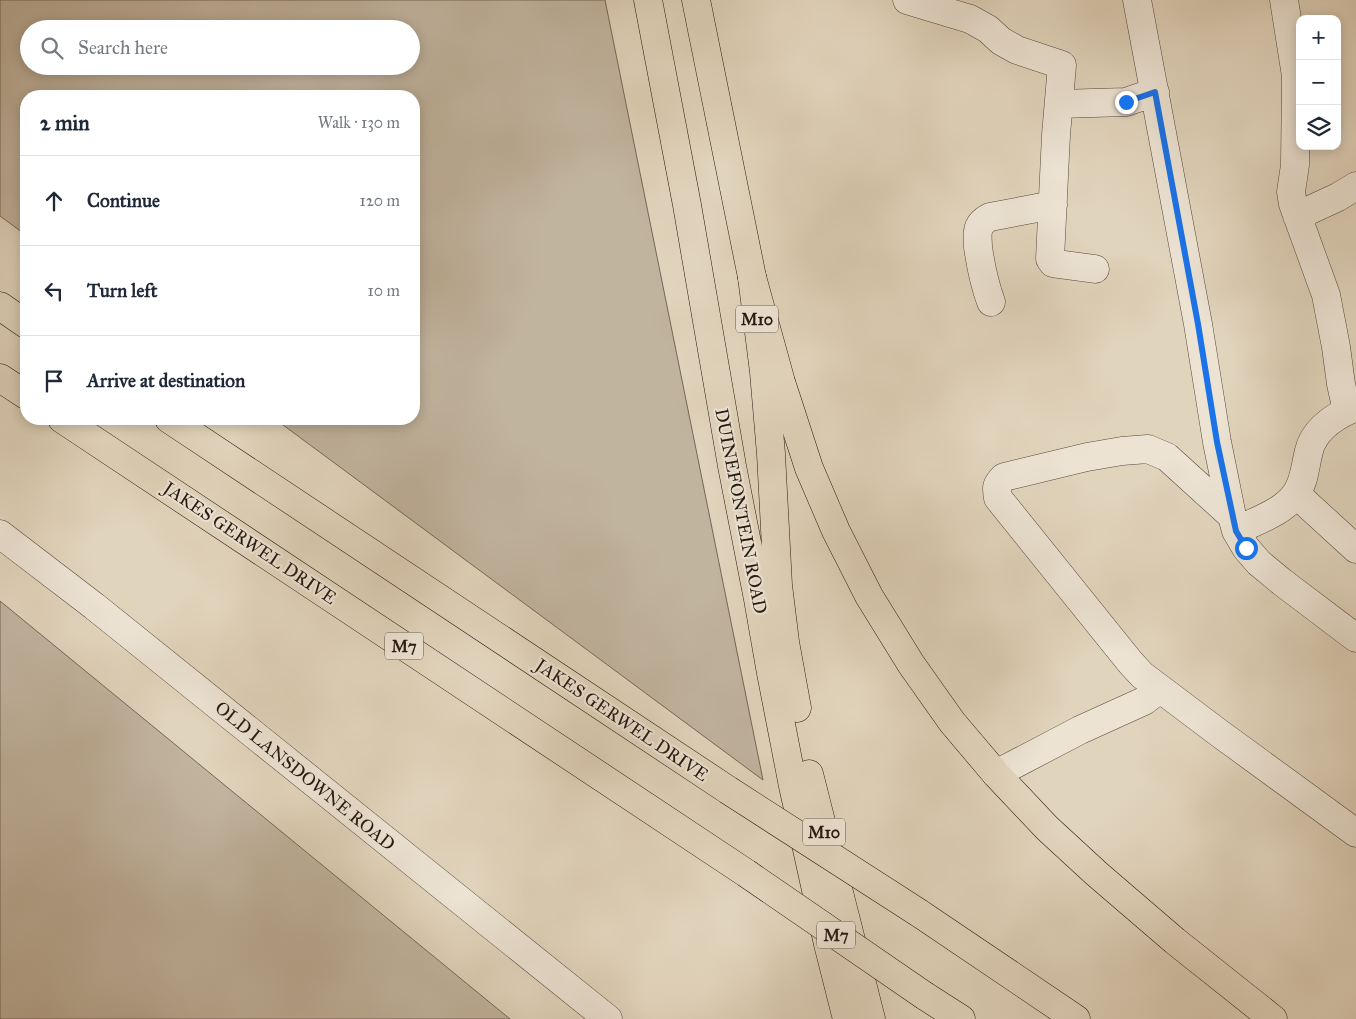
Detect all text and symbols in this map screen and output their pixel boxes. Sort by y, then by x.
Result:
map controls [1296,15,1341,150]
button: + [1296,15,1341,60]
search box [20,20,420,75]
icon: search [38,34,66,62]
text: Search here [78,36,168,59]
button: − [1296,60,1341,105]
route end [1115,91,1138,114]
button: layers [1296,105,1341,150]
text: 2 min [40,110,90,136]
text: Walk · 130 m [318,113,400,132]
icon: ahead [40,187,68,215]
text: Continue [87,189,160,212]
text: 120 m [360,191,400,210]
icon: left [40,277,68,305]
text: Turn left [87,279,157,302]
text: 10 m [368,281,400,300]
road number: M10 [736,306,778,332]
icon: arrive [40,367,68,395]
text: Arrive at destination [87,369,245,392]
street label: DUINEFONTEIN ROAD [710,406,772,616]
street label: JAKES GERWEL DRIVE [157,476,341,610]
route start [1235,537,1258,560]
road number: M7 [385,632,423,659]
street label: JAKES GERWEL DRIVE [529,653,713,787]
street label: OLD LANSDOWNE ROAD [211,697,399,855]
road number: M10 [803,819,845,846]
road number: M7 [817,922,855,948]

